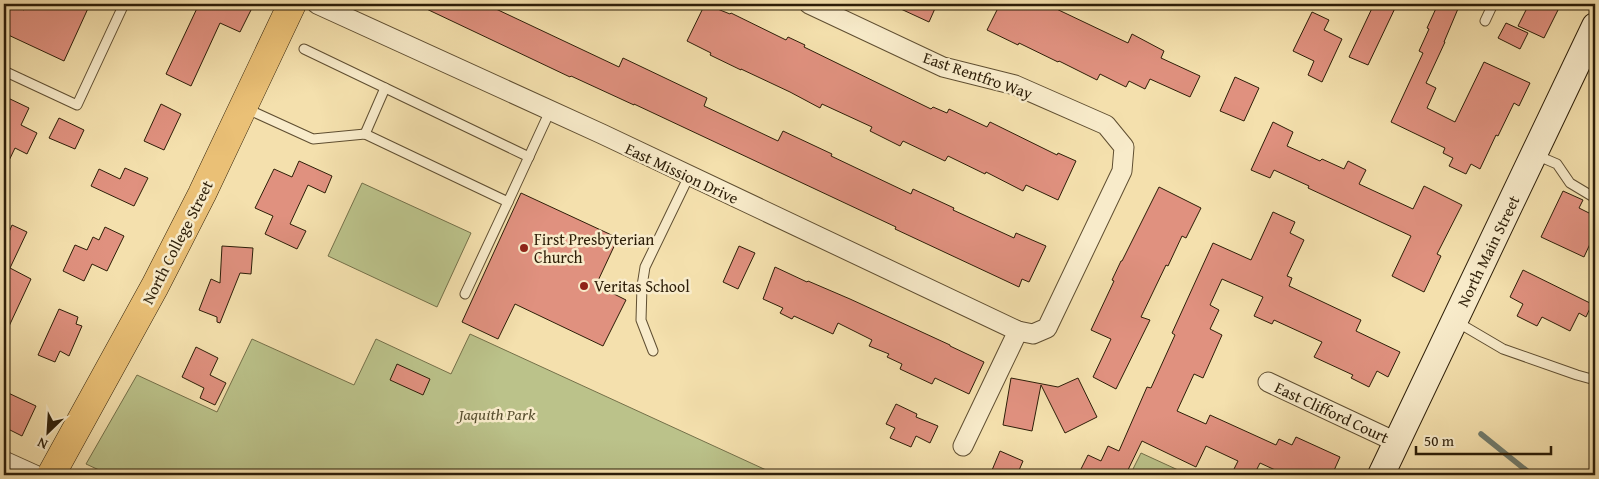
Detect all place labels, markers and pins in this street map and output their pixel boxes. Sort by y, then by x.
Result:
place label: First Presbyterian Church [534,227,654,269]
marker: First Presbyterian Church [518,242,530,254]
place label: Veritas School [594,274,690,298]
marker: Veritas School [578,280,590,292]

